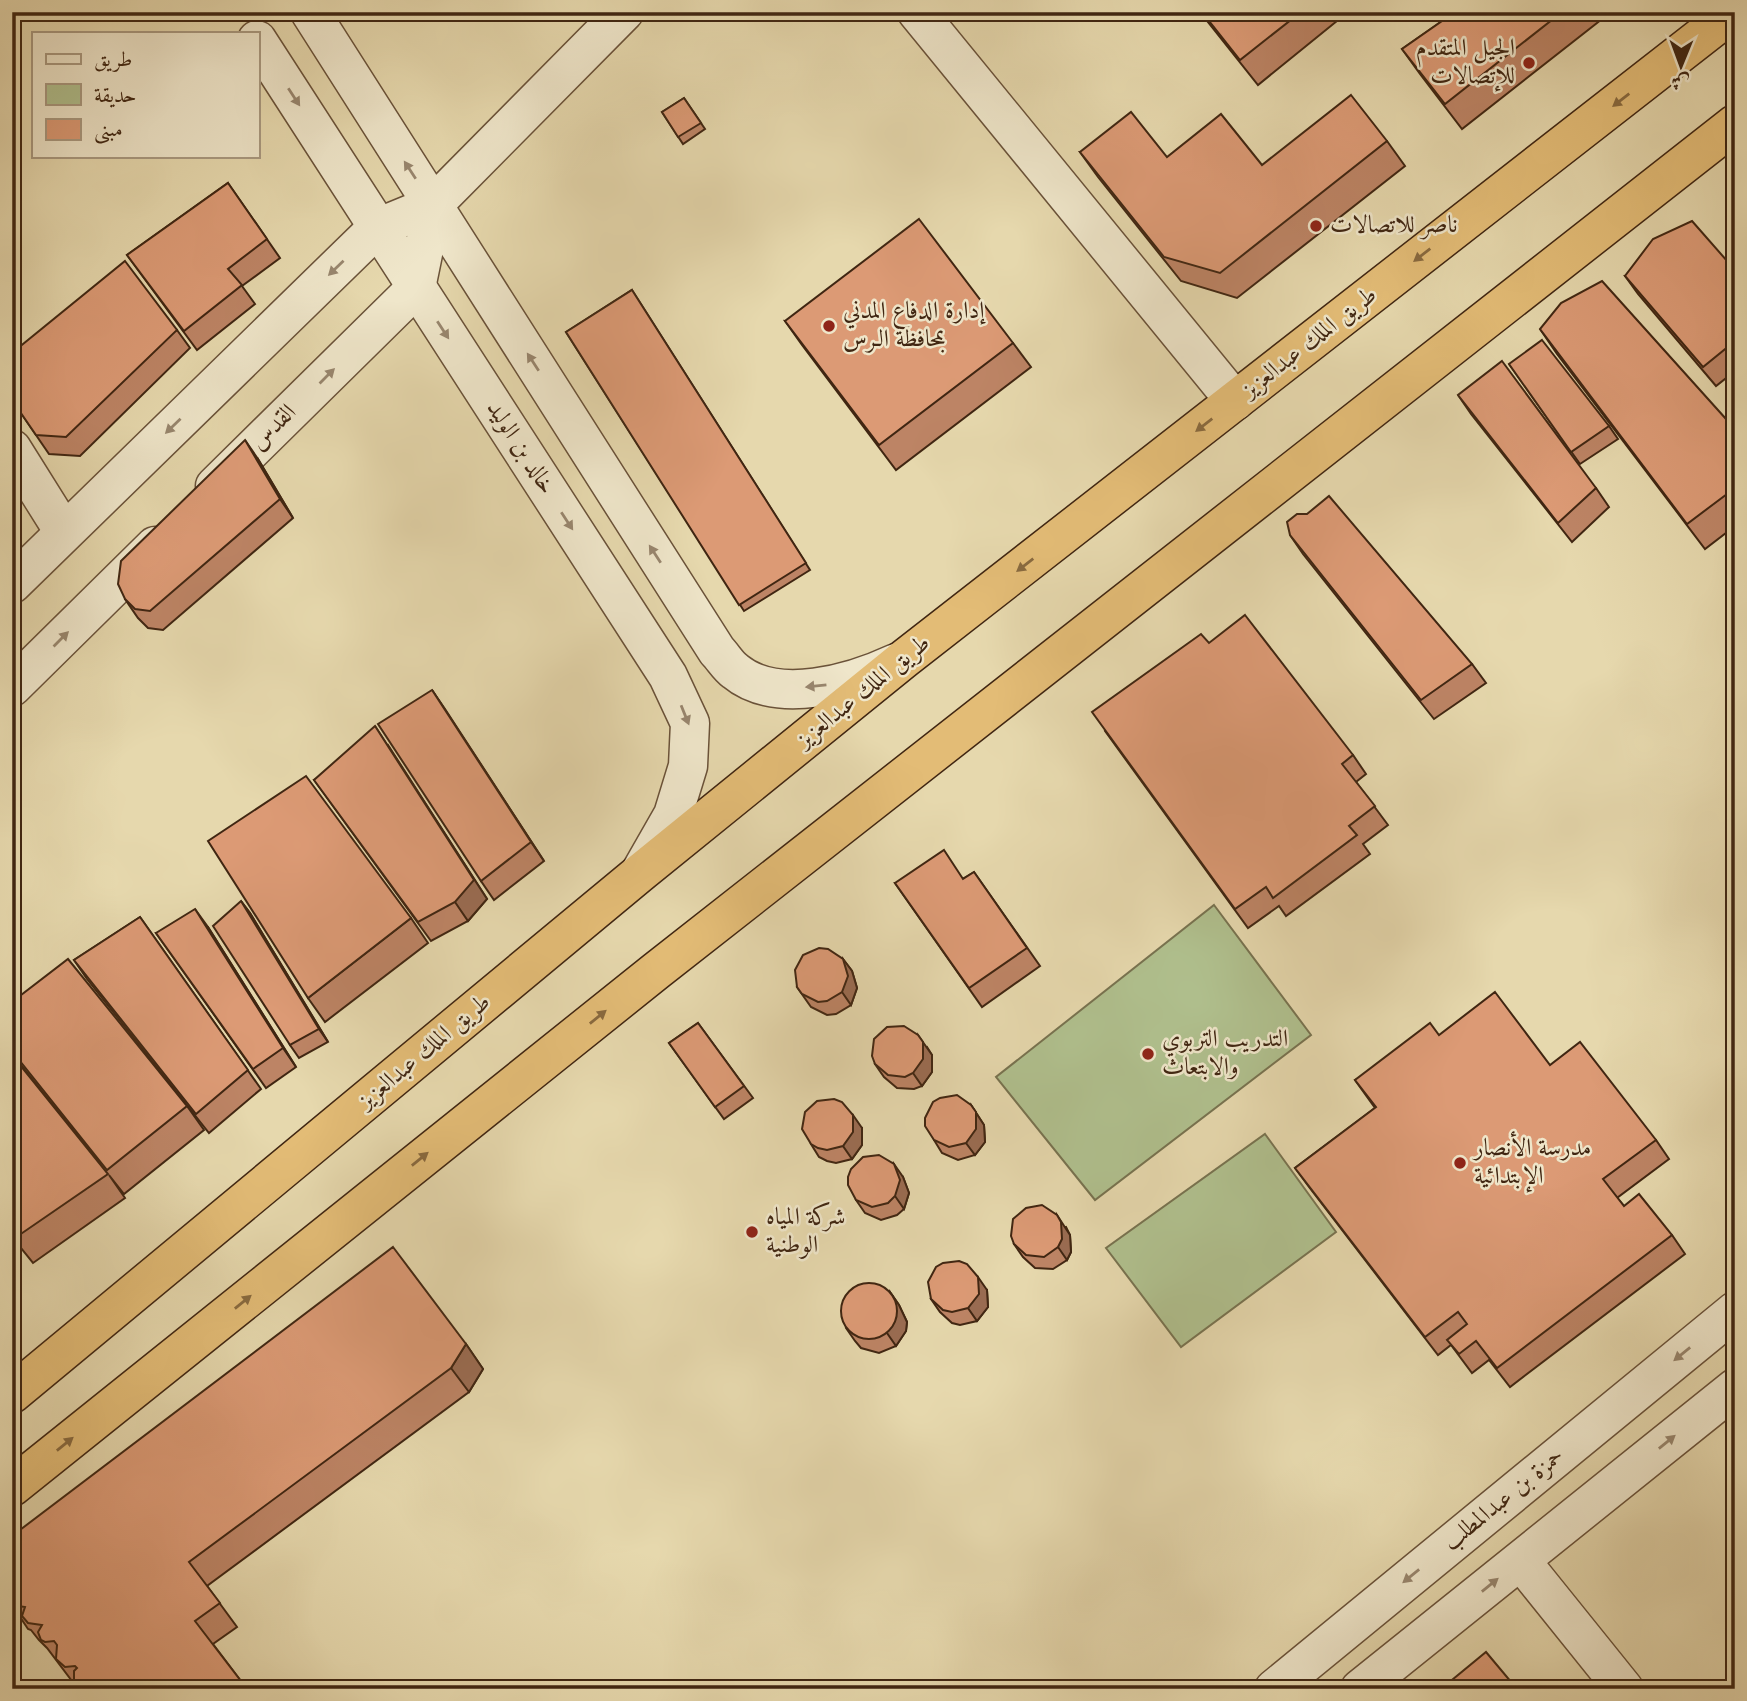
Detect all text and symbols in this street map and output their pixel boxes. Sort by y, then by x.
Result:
legend [32,32,259,158]
north arrow [1646,32,1716,102]
place label: الجيل المتقدم للإتصالات [1416,37,1515,92]
text: طريق [94,50,132,72]
marker: الجيل المتقدم للإتصالات [1521,55,1537,71]
text: ش [1671,71,1690,90]
text: حديقة [94,86,137,108]
one-way arrow [287,88,300,107]
one-way arrow [1612,92,1630,106]
text: مبنى [94,120,123,144]
one-way arrow [404,161,417,180]
place label: ناصر للاتصالات [1330,214,1458,240]
marker: ناصر للاتصالات [1308,218,1324,234]
one-way arrow [1414,247,1432,262]
one-way arrow [328,259,345,275]
street label: طريق الملك عبدالعزيز [1236,283,1383,406]
place label: إدارة الدفاع المدني بمحافظة الـرس [843,300,986,353]
marker: إدارة الدفاع المدني بمحافظة الـرس [821,318,837,334]
one-way arrow [437,321,450,340]
one-way arrow [526,353,539,372]
one-way arrow [318,368,335,384]
street label: خالد بن الوليد [480,397,559,499]
street label: القدس [247,401,301,455]
one-way arrow [1196,417,1214,432]
one-way arrow [165,418,182,434]
one-way arrow [561,511,574,531]
one-way arrow [649,544,662,564]
one-way arrow [1016,557,1034,571]
one-way arrow [52,631,69,648]
street label: طريق الملك عبدالعزيز [790,631,936,756]
one-way arrow [805,681,827,692]
one-way arrow [680,704,691,725]
street label: طريق الملك عبدالعزيز [352,990,496,1117]
one-way arrow [589,1011,607,1025]
place label: التدريب التربوي والابتعاث [1162,1028,1288,1080]
marker: التدريب التربوي والابتعاث [1140,1046,1156,1062]
place label: مدرسة الأنصار الإبتدائية [1472,1131,1591,1193]
one-way arrow [411,1152,429,1167]
marker: مدرسة الأنصار الإبتدائية [1452,1155,1468,1171]
place label: شركة المياه الوطنية [766,1201,845,1259]
marker: شركة المياه الوطنية [744,1224,760,1240]
one-way arrow [234,1295,252,1309]
one-way arrow [1673,1346,1691,1362]
one-way arrow [1658,1435,1676,1450]
one-way arrow [57,1437,74,1452]
street label: حمزة بن عبدالمطلب [1439,1444,1570,1557]
one-way arrow [1403,1568,1420,1583]
one-way arrow [1481,1578,1499,1593]

